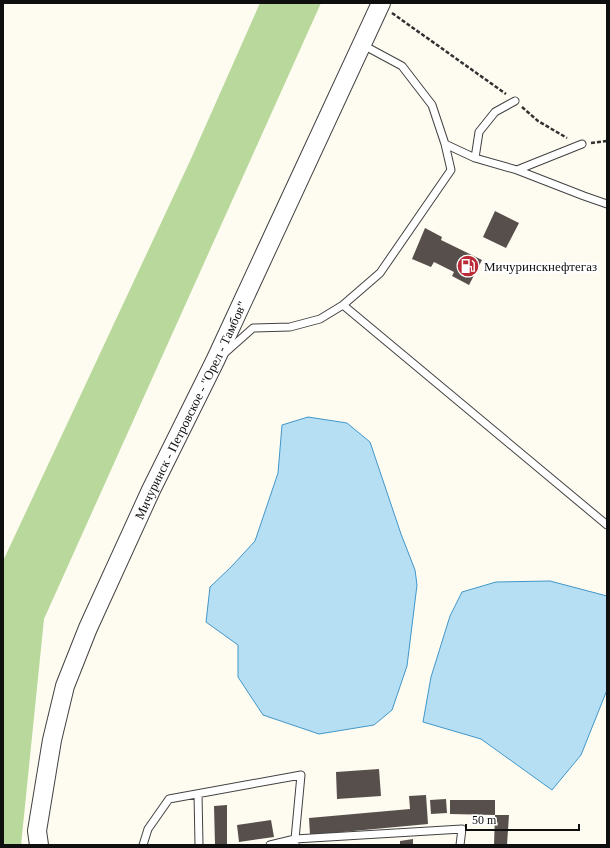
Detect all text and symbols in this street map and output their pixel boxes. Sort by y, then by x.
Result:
fuel station icon: Мичуринскнефтегаз [455,253,481,279]
place label: Мичуринскнефтегаз [484,259,597,274]
street label: Мичуринск - Петровское - "Орел - Тамбов" [132,299,250,522]
scale bar [466,806,579,832]
text: 50 m [472,813,497,827]

